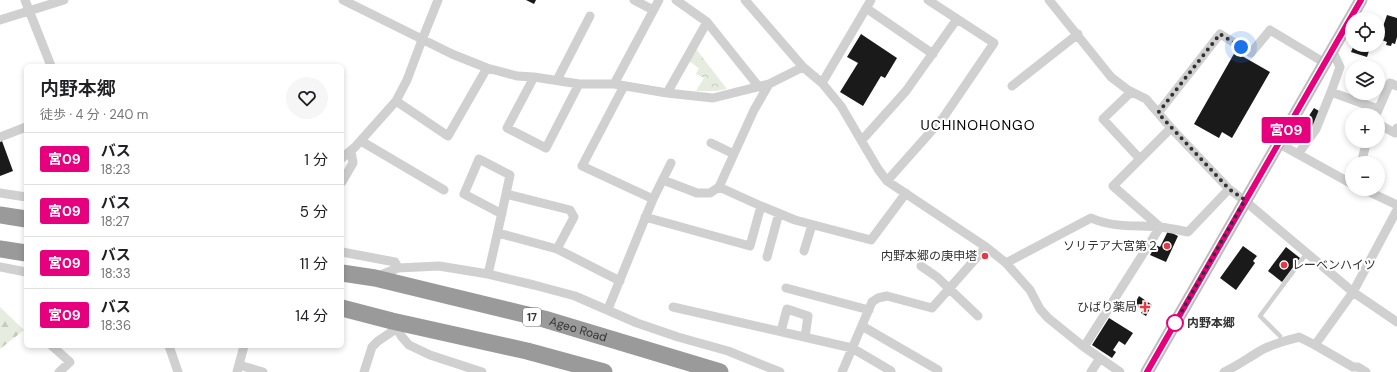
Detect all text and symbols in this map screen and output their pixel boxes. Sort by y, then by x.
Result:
map controls [1345,12,1385,196]
button: locate [1345,12,1385,52]
your location [1231,37,1251,57]
button: layers [1345,60,1385,100]
text: 内野本郷 [40,76,116,101]
button: heart [286,77,328,119]
text: 徒歩 · 4 分 · 240 m [40,106,148,123]
button: + [1345,108,1385,148]
district label: UCHINOHONGO [920,116,1036,134]
line badge: 宮09 [1263,117,1309,143]
text: 宮09 [1270,121,1302,139]
text: バス [101,141,131,161]
text: 宮09 [48,150,81,168]
text: 1 分 [304,150,328,170]
button: − [1345,156,1385,196]
text: 18:23 [101,161,131,178]
text: バス [101,193,131,213]
text: 宮09 [48,202,81,220]
text: 5 分 [300,202,328,222]
text: 18:27 [101,213,130,230]
place label: ソリテア大宮第２ [1063,238,1159,254]
marker: ソリテア大宮第２ [1162,241,1172,251]
text: バス [101,245,131,265]
place label: 内野本郷の庚申塔 [881,248,977,264]
marker: 内野本郷の庚申塔 [980,251,990,261]
text: 宮09 [48,254,81,272]
text: 11 分 [300,254,328,274]
place label: レーベンハイツ [1292,257,1376,273]
marker: レーベンハイツ [1279,260,1289,270]
text: 18:33 [101,265,131,282]
text: バス [101,297,131,317]
place label: ひばり薬局 [1077,299,1137,315]
marker: ひばり薬局 [1140,302,1150,312]
text: 宮09 [48,306,81,324]
text: 14 分 [295,306,328,326]
road number: 17 [523,308,541,326]
street label: Ageo Road [547,313,609,346]
marker: 内野本郷 [1166,314,1184,332]
place label: 内野本郷 [1187,315,1235,331]
text: 18:36 [101,317,131,334]

